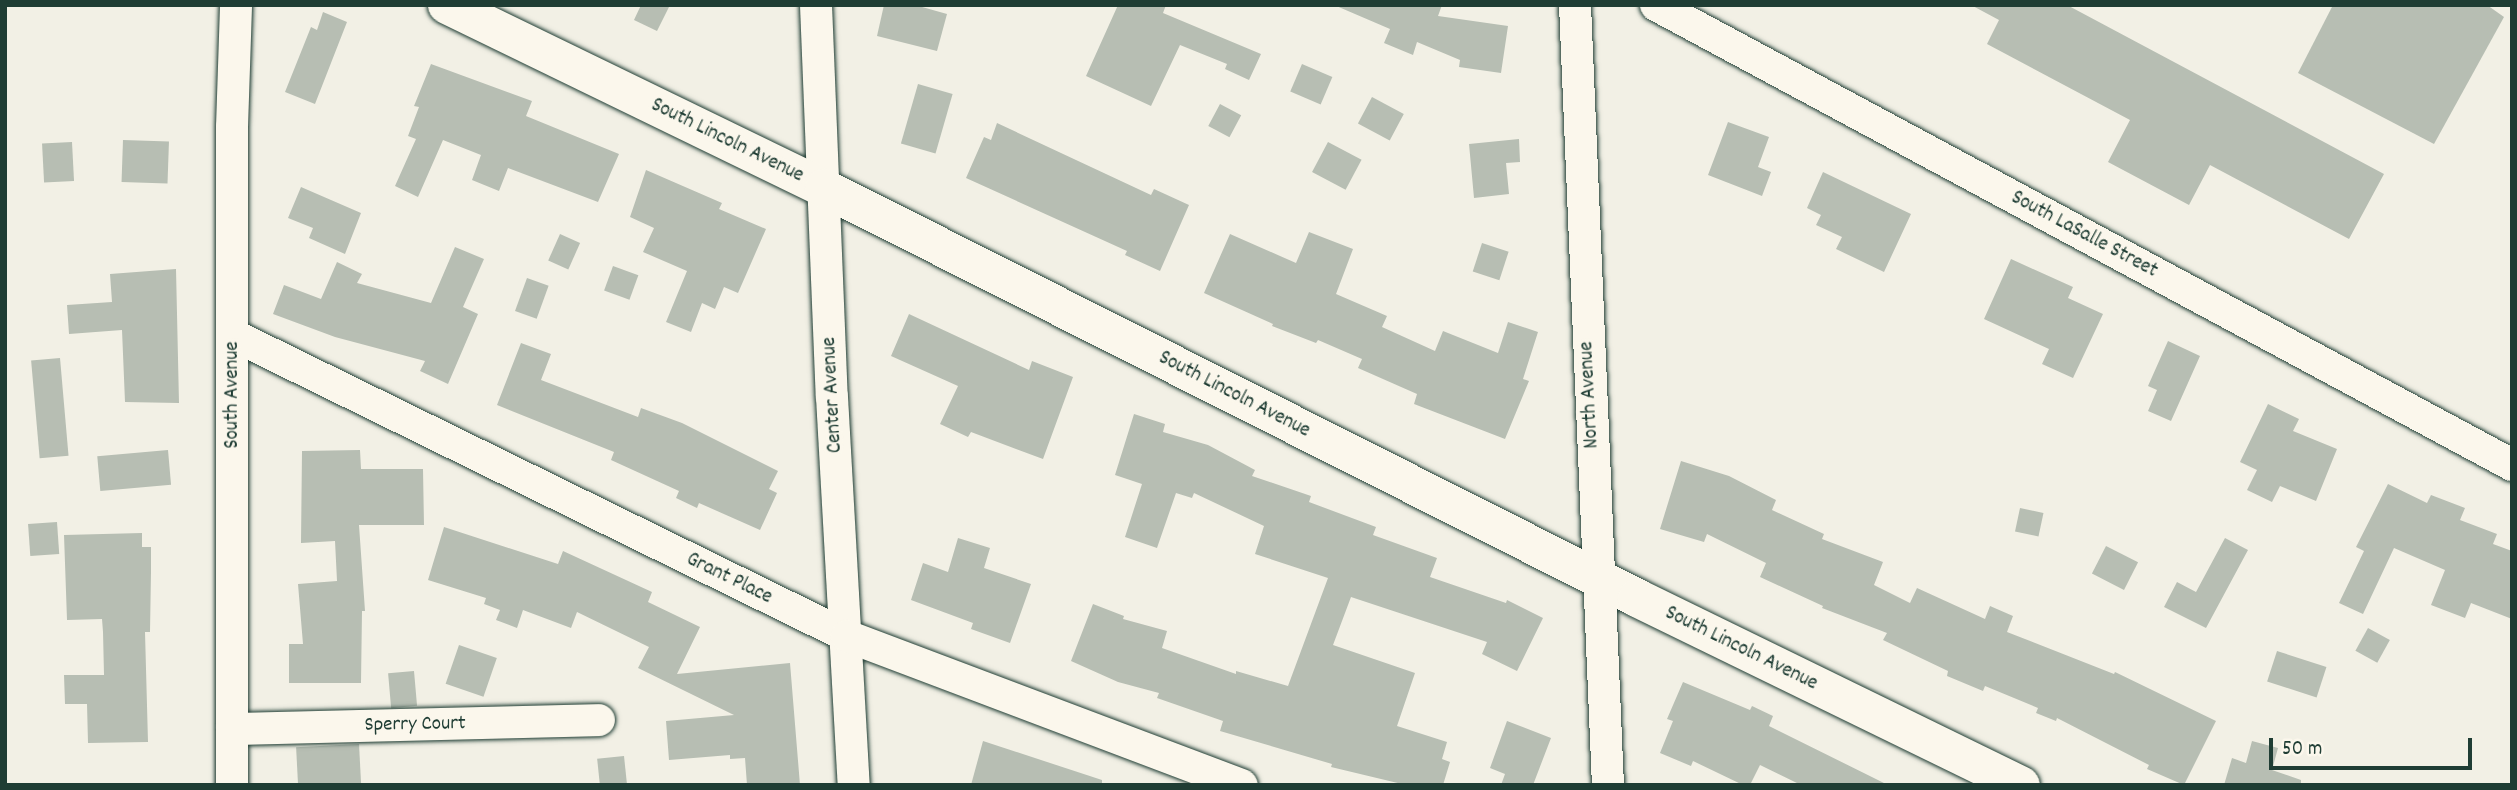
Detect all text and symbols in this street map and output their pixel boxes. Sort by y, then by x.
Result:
street label: South Lincoln Avenue [647,93,807,189]
street label: South LaSalle Street [2006,186,2162,284]
street label: Center Avenue [817,336,849,454]
street label: South Avenue [220,341,246,449]
street label: North Avenue [1575,341,1605,449]
street label: South Lincoln Avenue [1154,346,1314,444]
street label: Grant Place [682,547,776,611]
street label: South Lincoln Avenue [1661,601,1821,697]
street label: Sperry Court [364,712,466,738]
scale bar [2272,724,2475,768]
text: 50 m [2282,735,2322,765]

